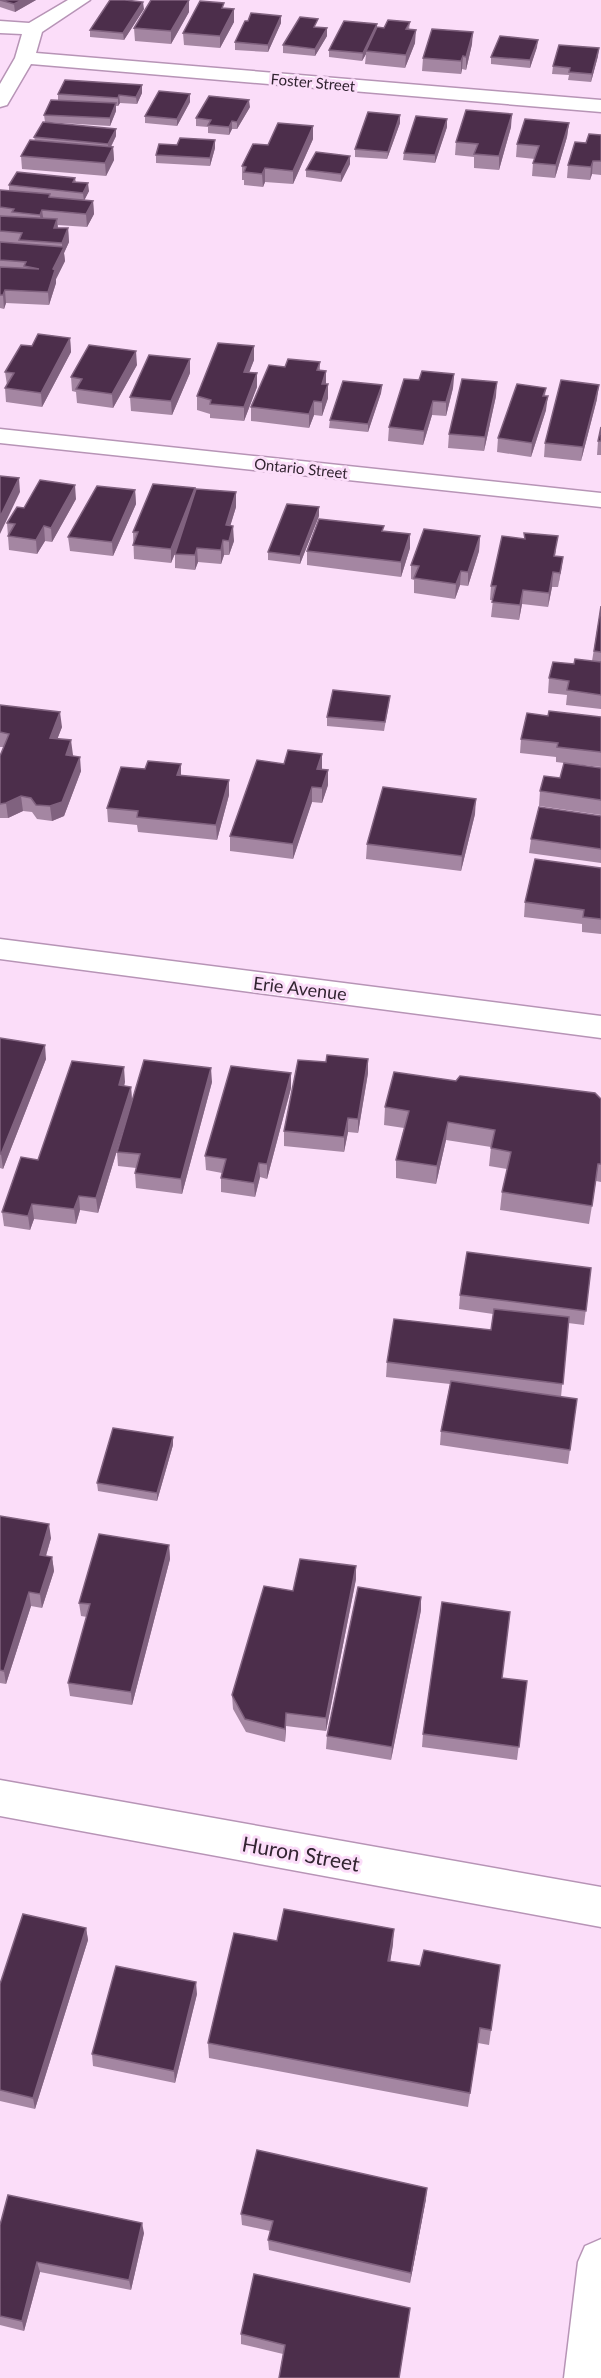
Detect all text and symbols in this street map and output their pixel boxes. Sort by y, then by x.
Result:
street label: Foster Street [270,69,357,95]
street label: Ontario Street [253,454,349,482]
street label: Erie Avenue [252,971,348,1005]
street label: Huron Street [240,1830,362,1876]

